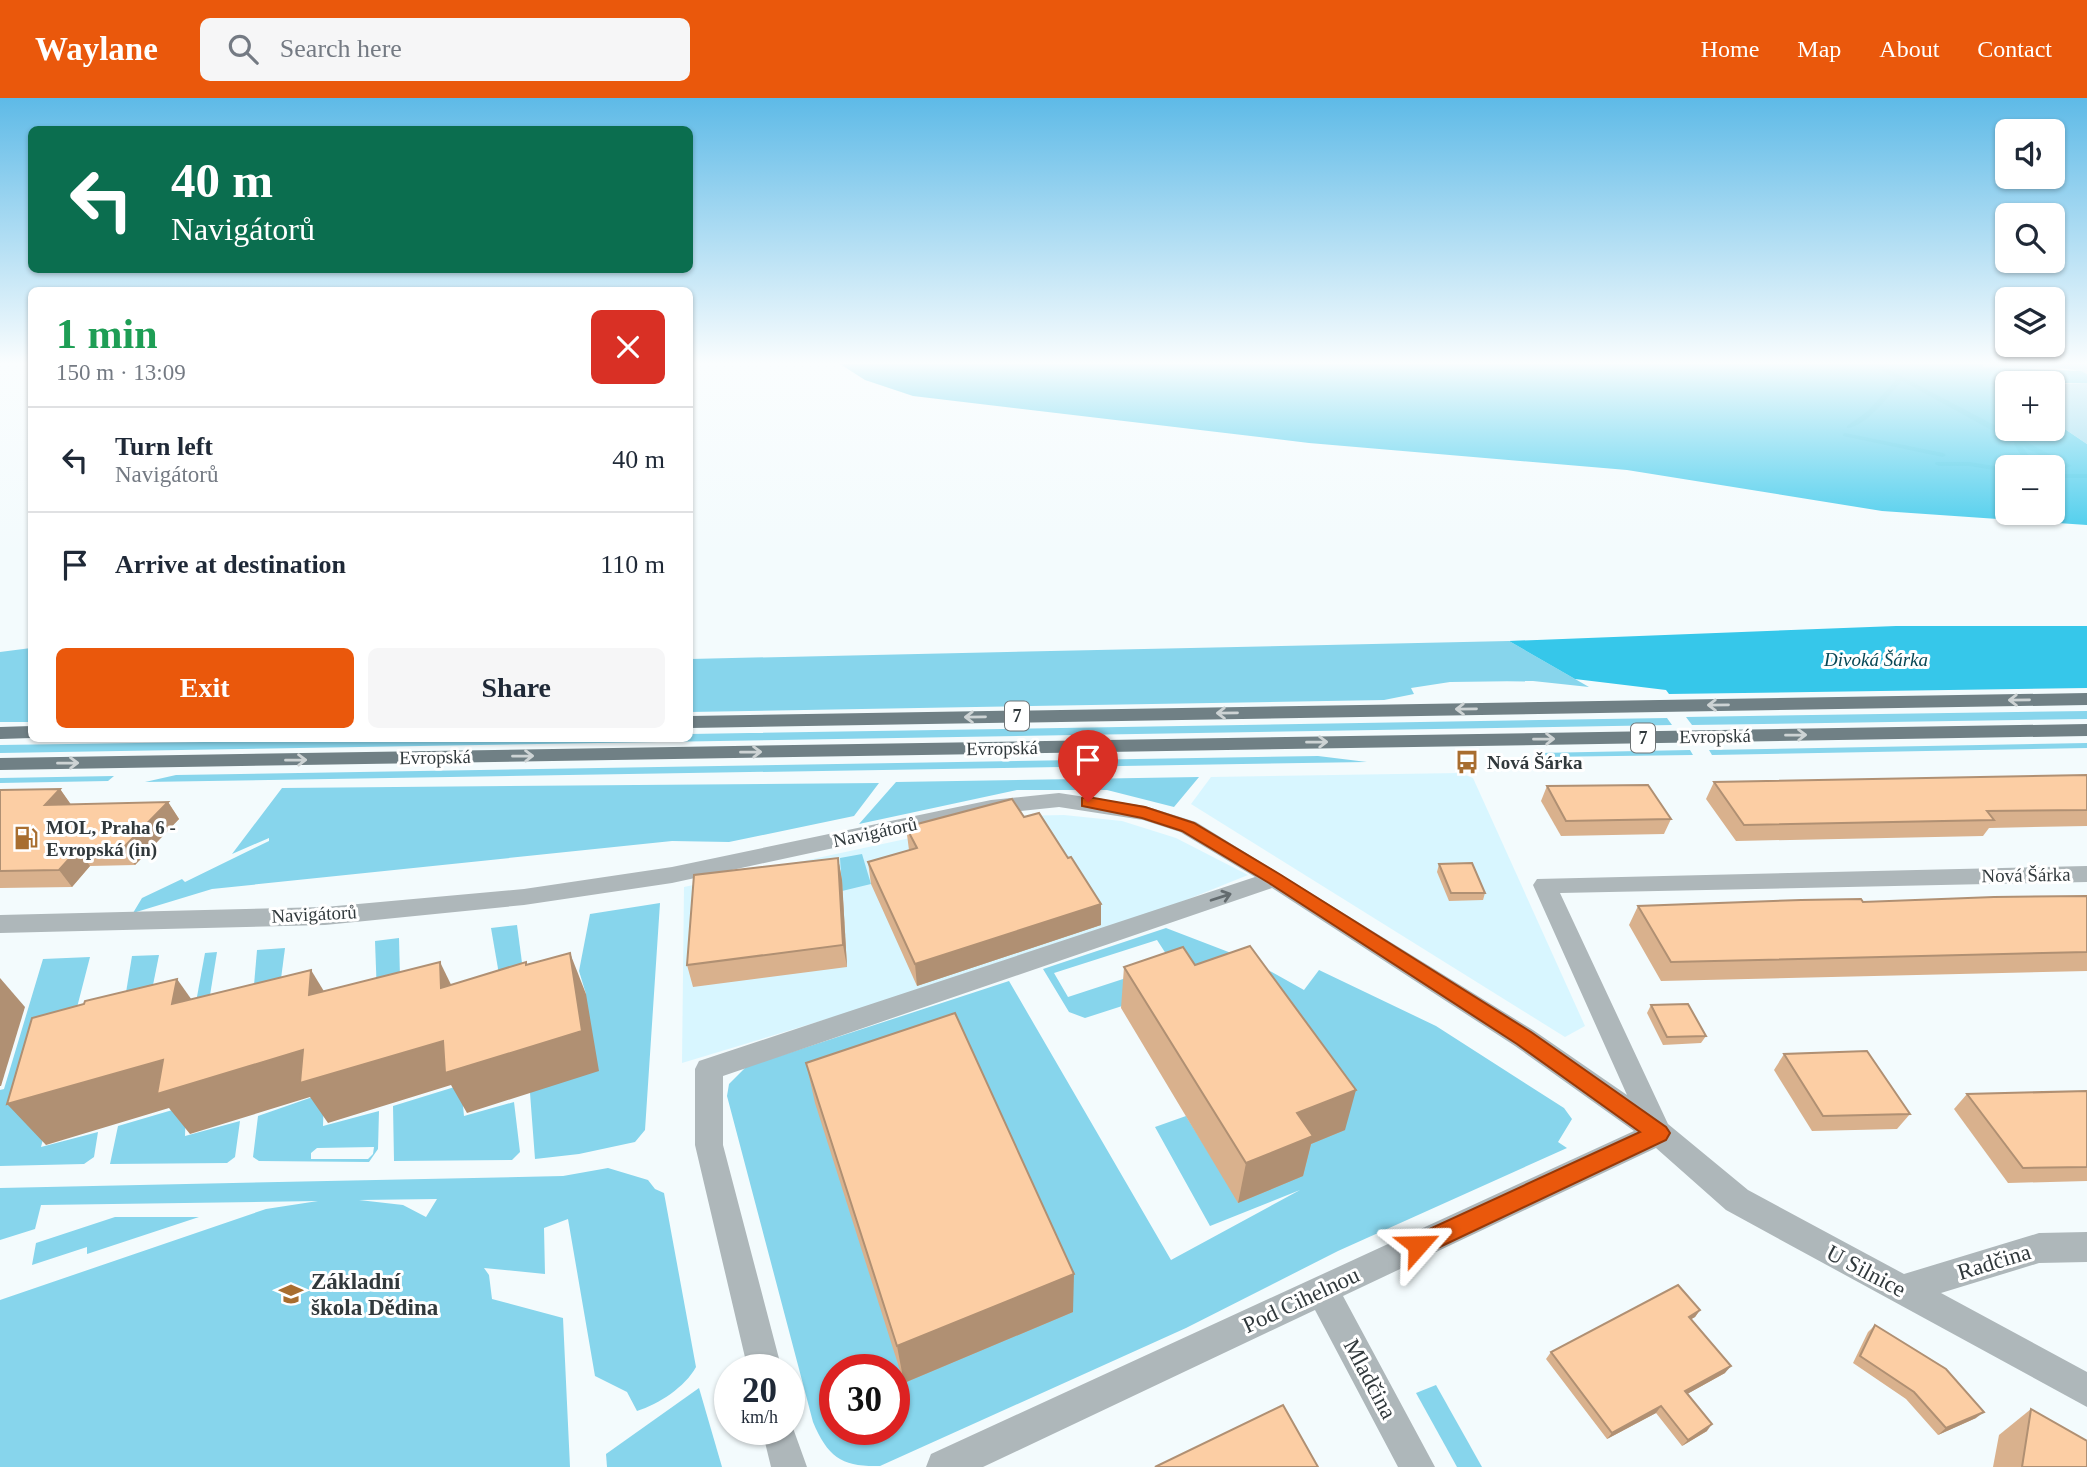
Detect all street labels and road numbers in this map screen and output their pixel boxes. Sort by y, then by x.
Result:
road number: 7 [1005,702,1029,730]
road number: 7 [1631,724,1655,752]
street label: Evropská [1679,725,1752,747]
street label: Evropská [966,737,1039,759]
street label: Evropská [399,746,472,768]
street label: Navigátorů [831,813,919,851]
street label: Nová Šárka [1981,864,2071,886]
street label: Navigátorů [271,901,358,927]
street label: Radčina [1954,1239,2034,1285]
street label: U Silnice [1822,1240,1910,1302]
street label: Pod Cihelnou [1239,1262,1364,1338]
street label: Mladčina [1339,1335,1401,1423]

